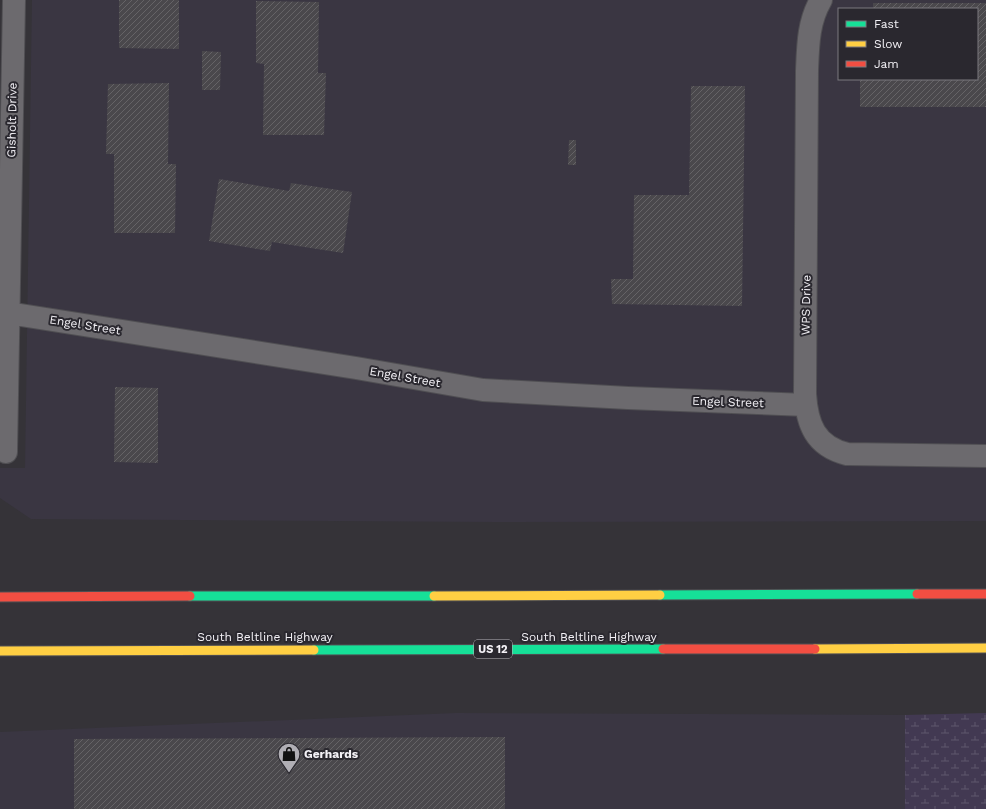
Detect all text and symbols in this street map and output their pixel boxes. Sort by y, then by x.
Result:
legend [838,8,978,80]
text: Fast [874,17,899,31]
text: Slow [874,37,902,51]
text: Jam [874,57,899,71]
street label: Gisholt Drive [4,82,20,158]
street label: WPS Drive [798,275,814,335]
street label: Engel Street [48,312,122,338]
street label: Engel Street [368,364,442,390]
street label: Engel Street [692,394,764,410]
street label: South Beltline Highway [197,630,334,644]
street label: South Beltline Highway [521,630,658,644]
road number: US 12 [474,640,512,658]
shop icon: Gerhards [276,741,302,774]
place label: Gerhards [304,747,359,761]

